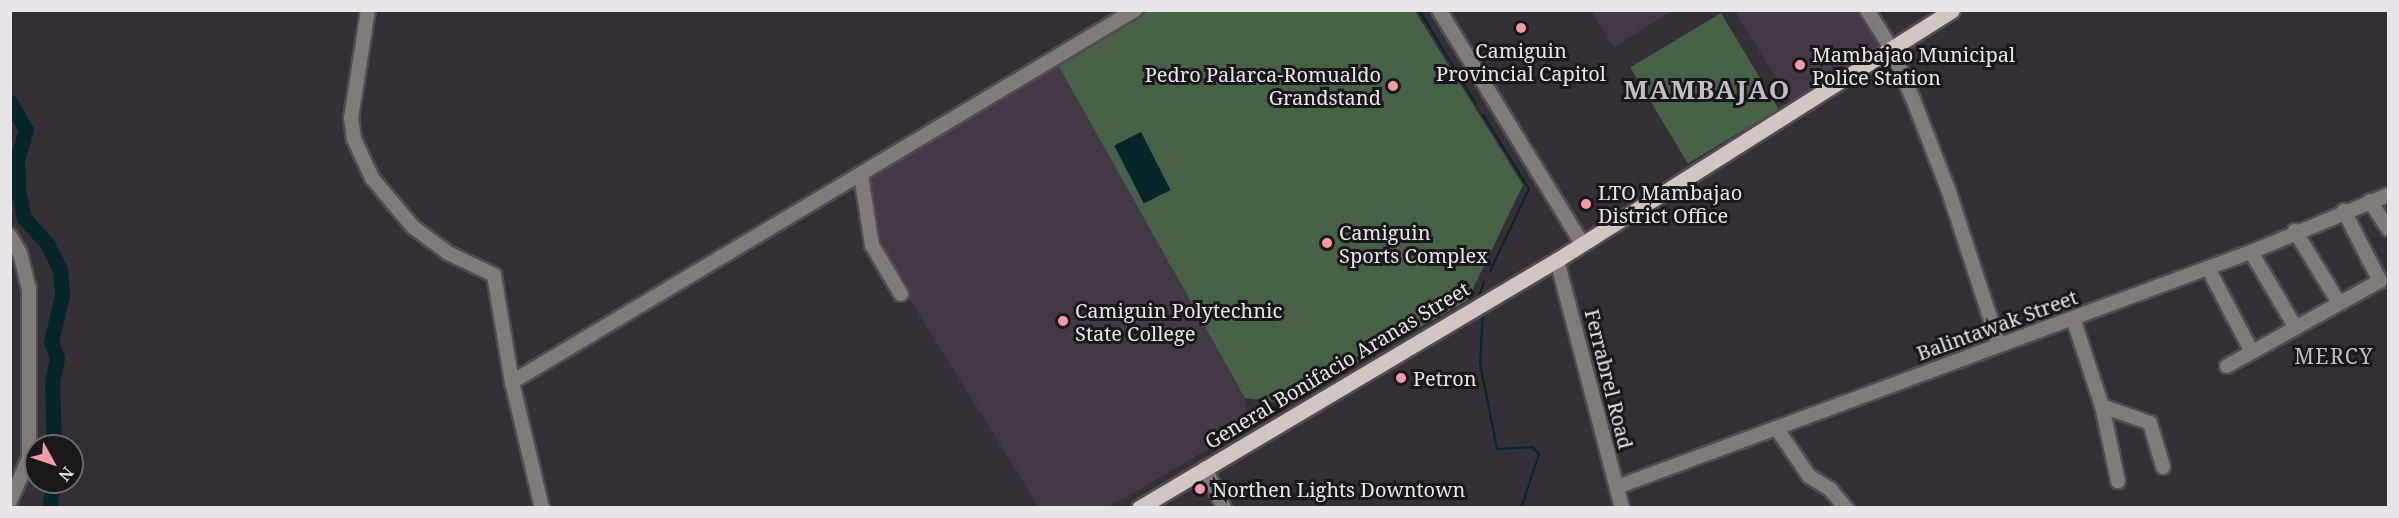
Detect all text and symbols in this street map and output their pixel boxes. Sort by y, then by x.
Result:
marker: Camiguin Provincial Capitol [1514,21,1528,35]
place label: Camiguin Provincial Capitol [1436,38,1606,85]
place label: Mambajao Municipal Police Station [1812,42,2015,89]
marker: Mambajao Municipal Police Station [1793,58,1807,72]
place label: Pedro Palarca-Romualdo Grandstand [1145,62,1381,109]
district label: MAMBAJAO [1623,74,1791,106]
marker: Pedro Palarca-Romualdo Grandstand [1386,79,1400,93]
place label: LTO Mambajao District Office [1598,180,1742,227]
marker: LTO Mambajao District Office [1579,197,1593,211]
place label: Camiguin Sports Complex [1339,220,1488,267]
marker: Camiguin Sports Complex [1320,236,1334,250]
street label: General Bonifacio Aranas Street [1200,276,1474,454]
street label: Balintawak Street [1913,285,2081,365]
place label: Camiguin Polytechnic State College [1075,298,1282,345]
street label: Ferrabrel Road [1580,307,1638,451]
marker: Camiguin Polytechnic State College [1056,314,1070,328]
district label: MERCY [2294,343,2374,369]
place label: Petron [1413,366,1477,390]
marker: Petron [1394,371,1408,385]
north arrow [24,434,84,494]
text: N [54,462,79,486]
place label: Northen Lights Downtown [1212,477,1465,501]
marker: Northen Lights Downtown [1193,482,1207,496]

